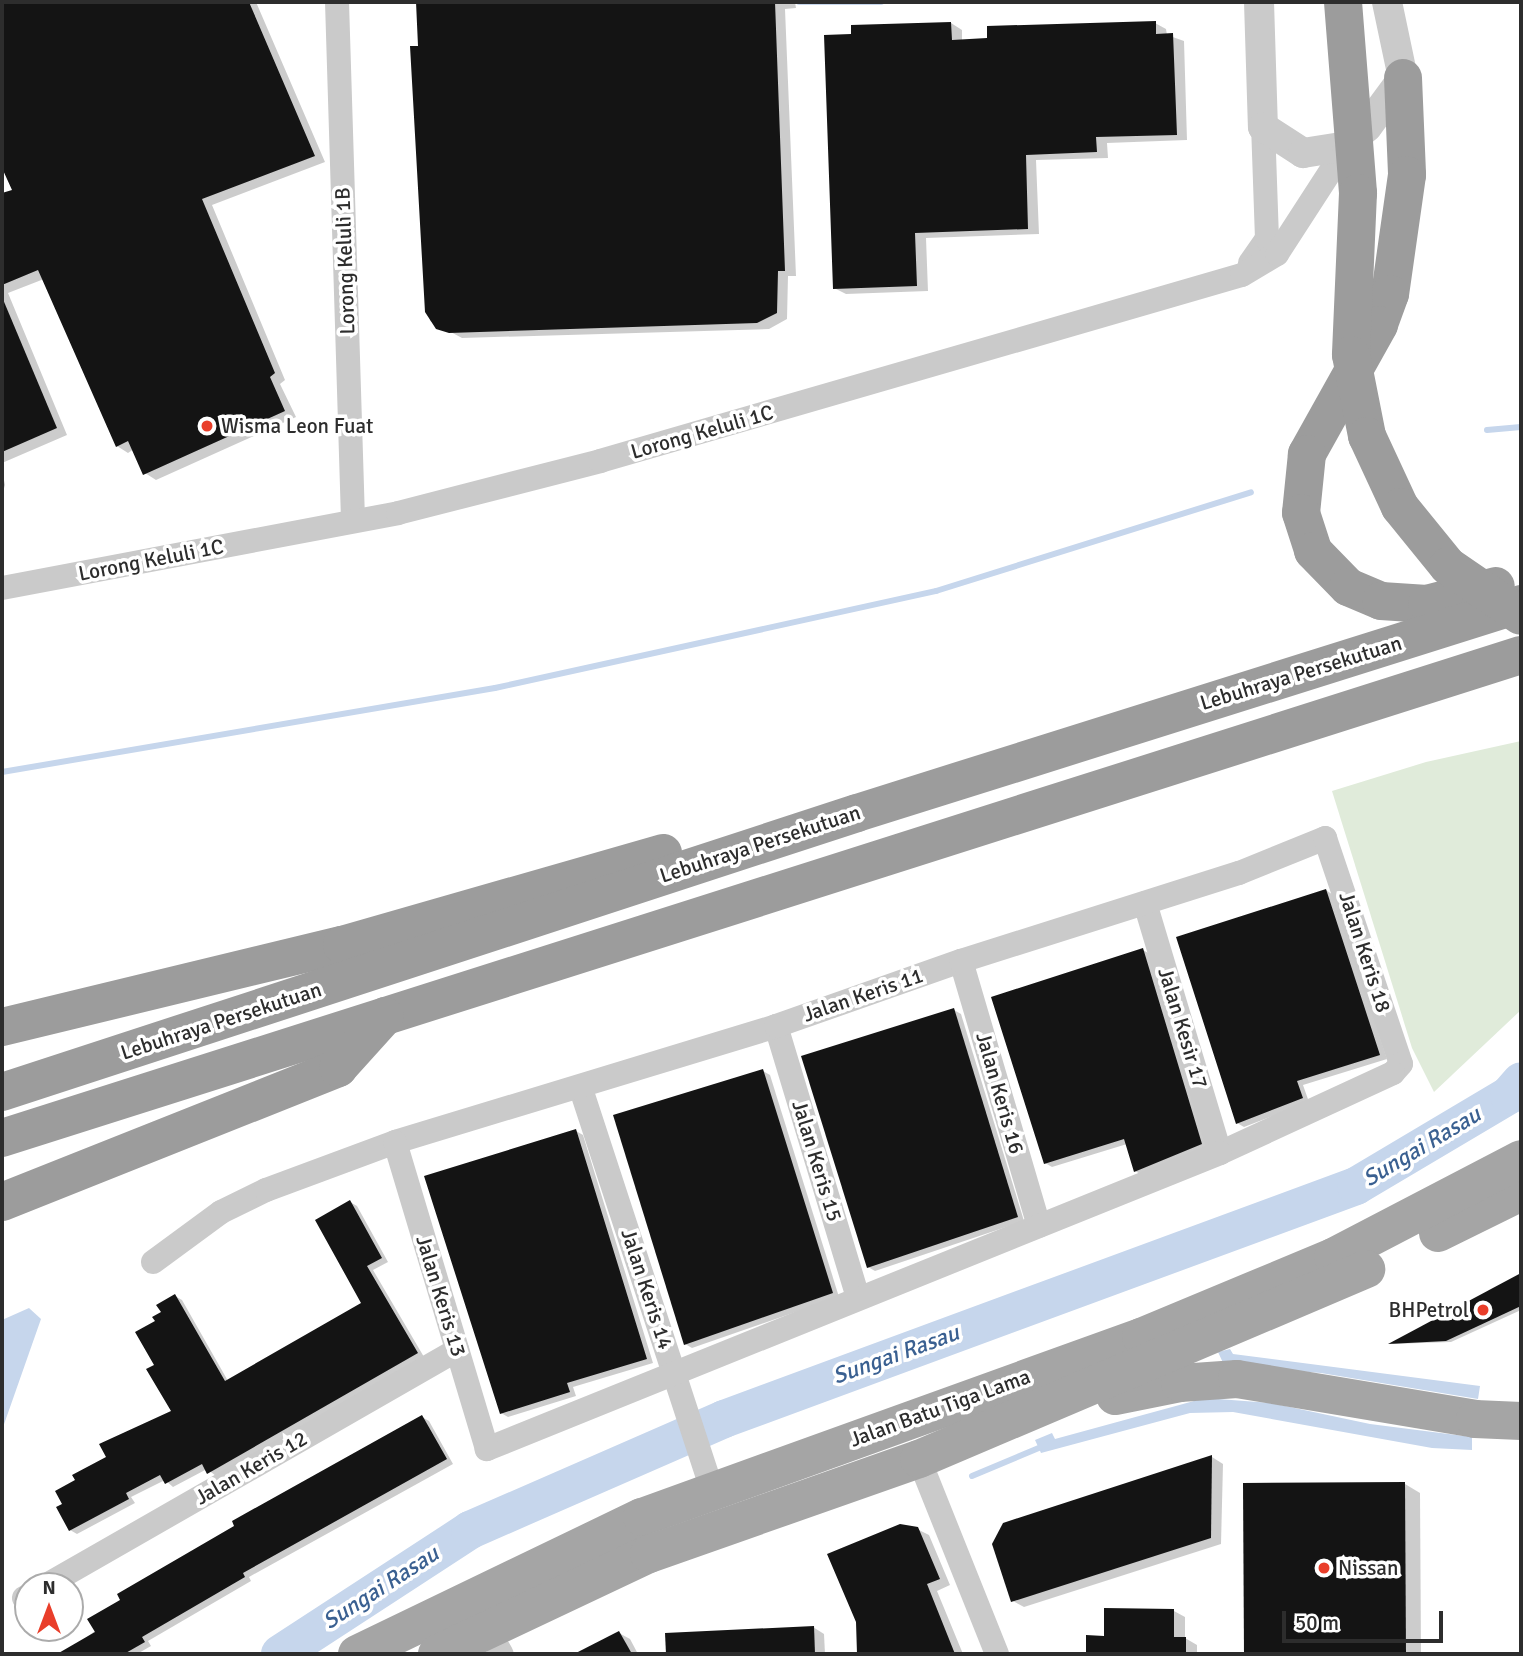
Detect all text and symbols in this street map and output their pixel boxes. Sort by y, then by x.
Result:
street label: Lorong Keluli 1B [330,187,360,335]
street label: Lorong Keluli 1C [628,400,776,464]
place label: Wisma Leon Fuat [221,413,373,439]
marker: Wisma Leon Fuat [199,418,215,434]
street label: Lorong Keluli 1C [76,534,226,586]
street label: Lebuhraya Persekutuan [1197,630,1405,716]
street label: Lebuhraya Persekutuan [656,800,864,888]
street label: Jalan Keris 18 [1334,888,1396,1016]
street label: Jalan Keris 11 [800,963,926,1027]
street label: Jalan Kesir 17 [1153,965,1213,1091]
street label: Lebuhraya Persekutuan [117,977,325,1065]
street label: Jalan Keris 16 [971,1029,1029,1157]
street label: Jalan Keris 15 [787,1097,847,1225]
water label: Sungai Rasau [1358,1101,1486,1193]
street label: Jalan Keris 14 [616,1225,678,1353]
street label: Jalan Keris 13 [411,1232,471,1360]
place label: BHPetrol [1389,1297,1469,1323]
marker: BHPetrol [1475,1302,1491,1318]
water label: Sungai Rasau [829,1319,963,1391]
street label: Jalan Batu Tiga Lama [846,1364,1034,1452]
street label: Jalan Keris 12 [190,1426,312,1510]
water label: Sungai Rasau [318,1540,444,1636]
place label: Nissan [1338,1555,1398,1581]
marker: Nissan [1316,1560,1332,1576]
north arrow [14,1572,84,1642]
text: N [42,1576,56,1600]
scale bar [1285,1596,1446,1640]
text: 50 m [1295,1610,1339,1636]

